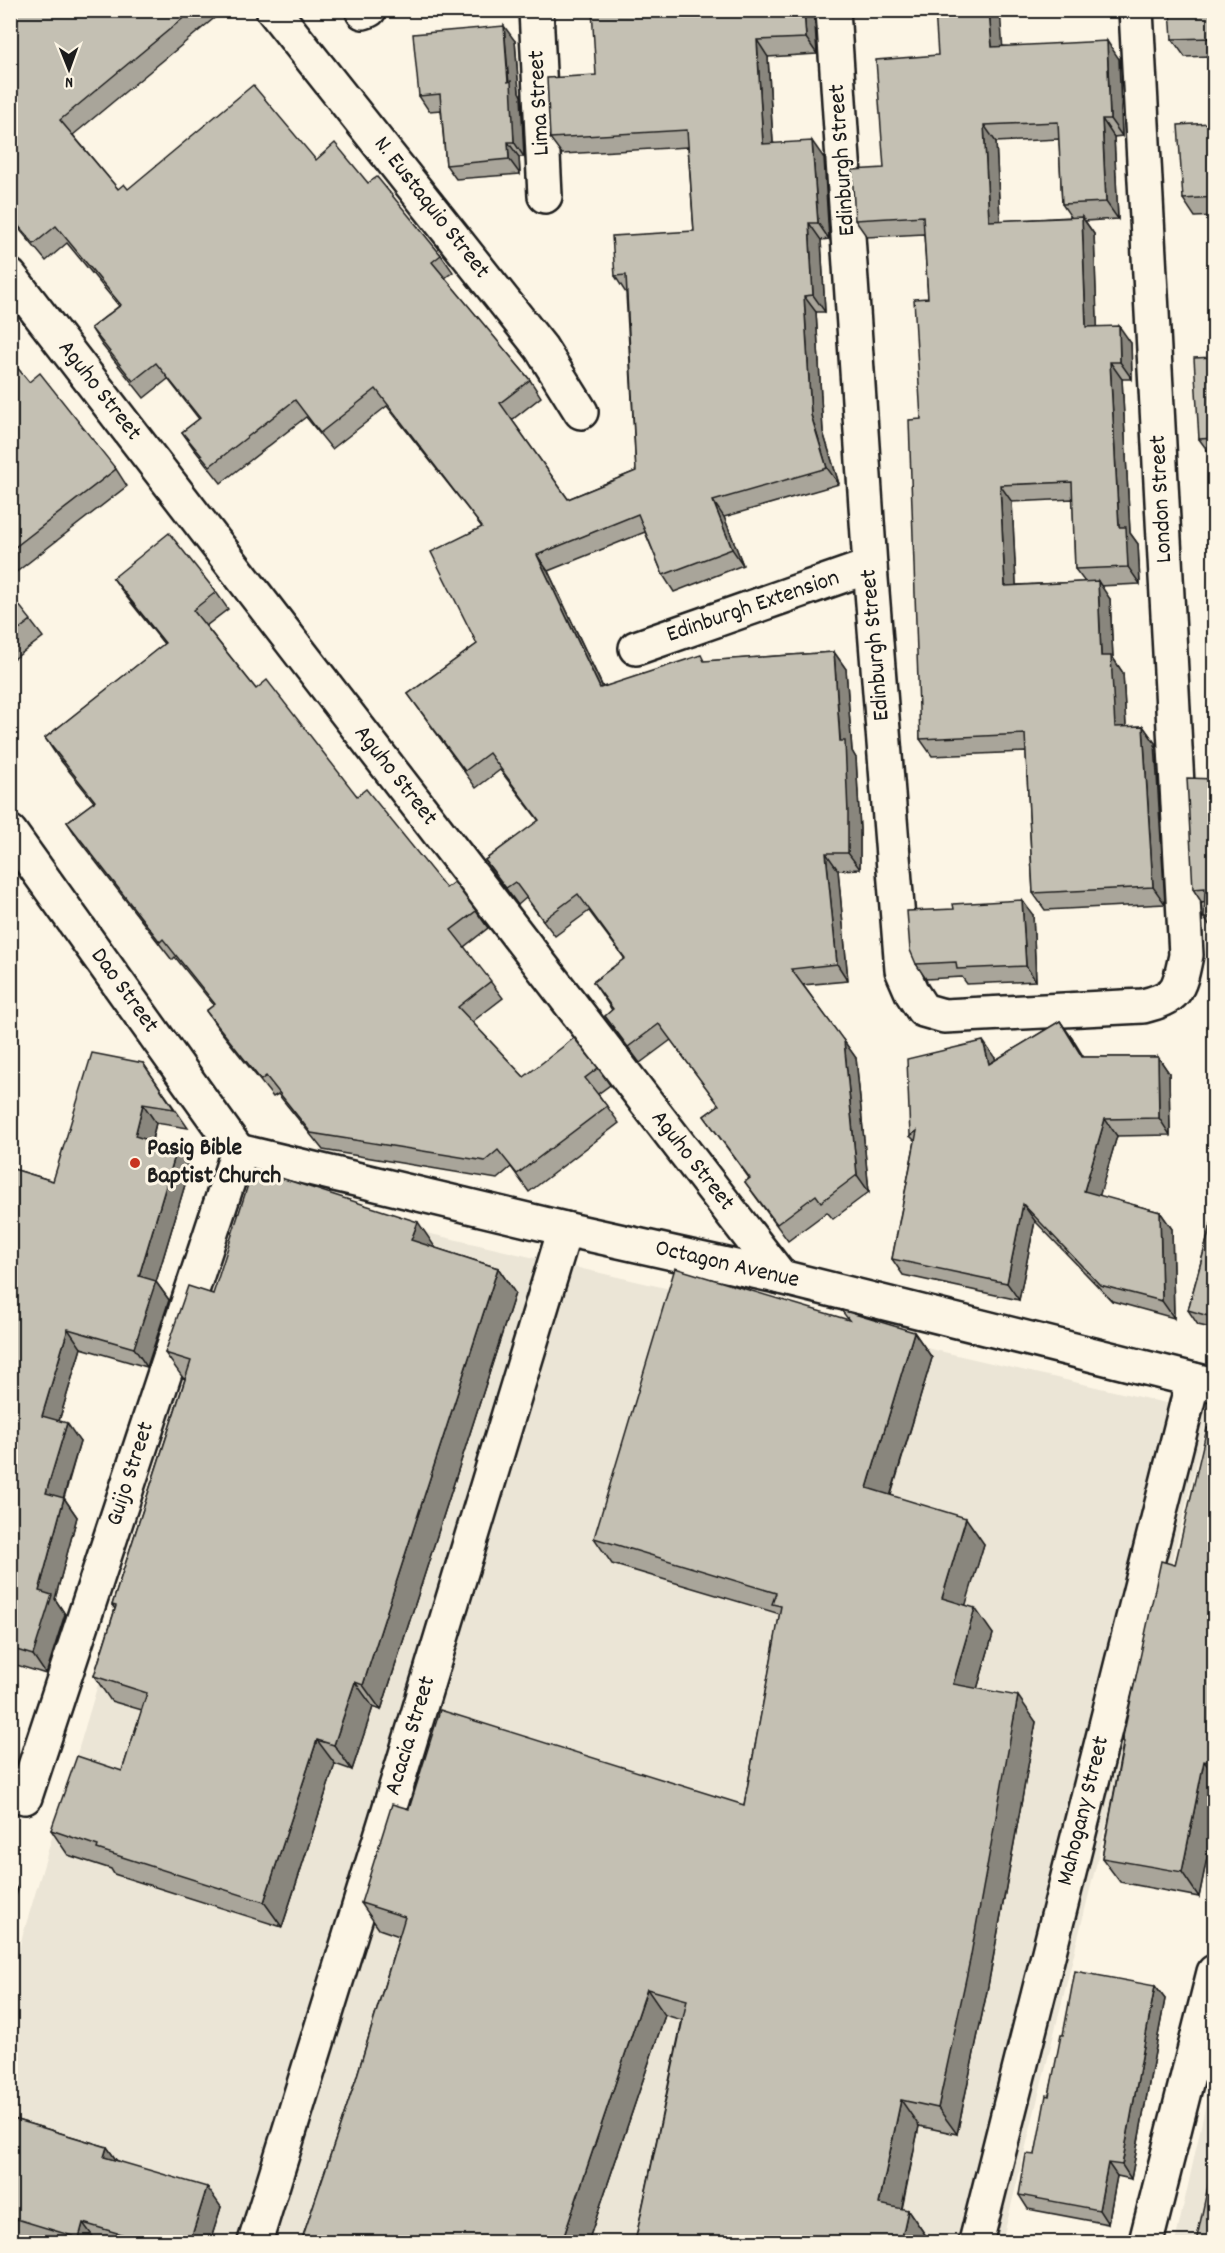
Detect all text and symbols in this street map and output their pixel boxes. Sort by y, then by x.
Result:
north arrow [39,39,99,99]
street label: Lima Street [520,49,560,157]
text: N [65,70,73,93]
street label: Edinburgh Street [821,83,865,237]
street label: N. Eustaquio Street [364,129,498,287]
street label: Aguho Street [49,333,149,449]
street label: London Street [1142,434,1182,564]
street label: Edinburgh Extension [662,561,844,653]
street label: Edinburgh Street [852,567,900,722]
street label: Aguho Street [345,718,445,834]
street label: Dao Street [81,941,167,1041]
street label: Aguho Street [642,1103,742,1219]
place label: Pasig Bible Baptist Church [147,1132,281,1194]
marker: Pasig Bible Baptist Church [128,1156,142,1170]
street label: Octagon Avenue [652,1232,802,1298]
street label: Guijo Street [98,1417,164,1530]
street label: Acacia Street [377,1672,445,1800]
street label: Mahogany Street [1049,1732,1119,1890]

